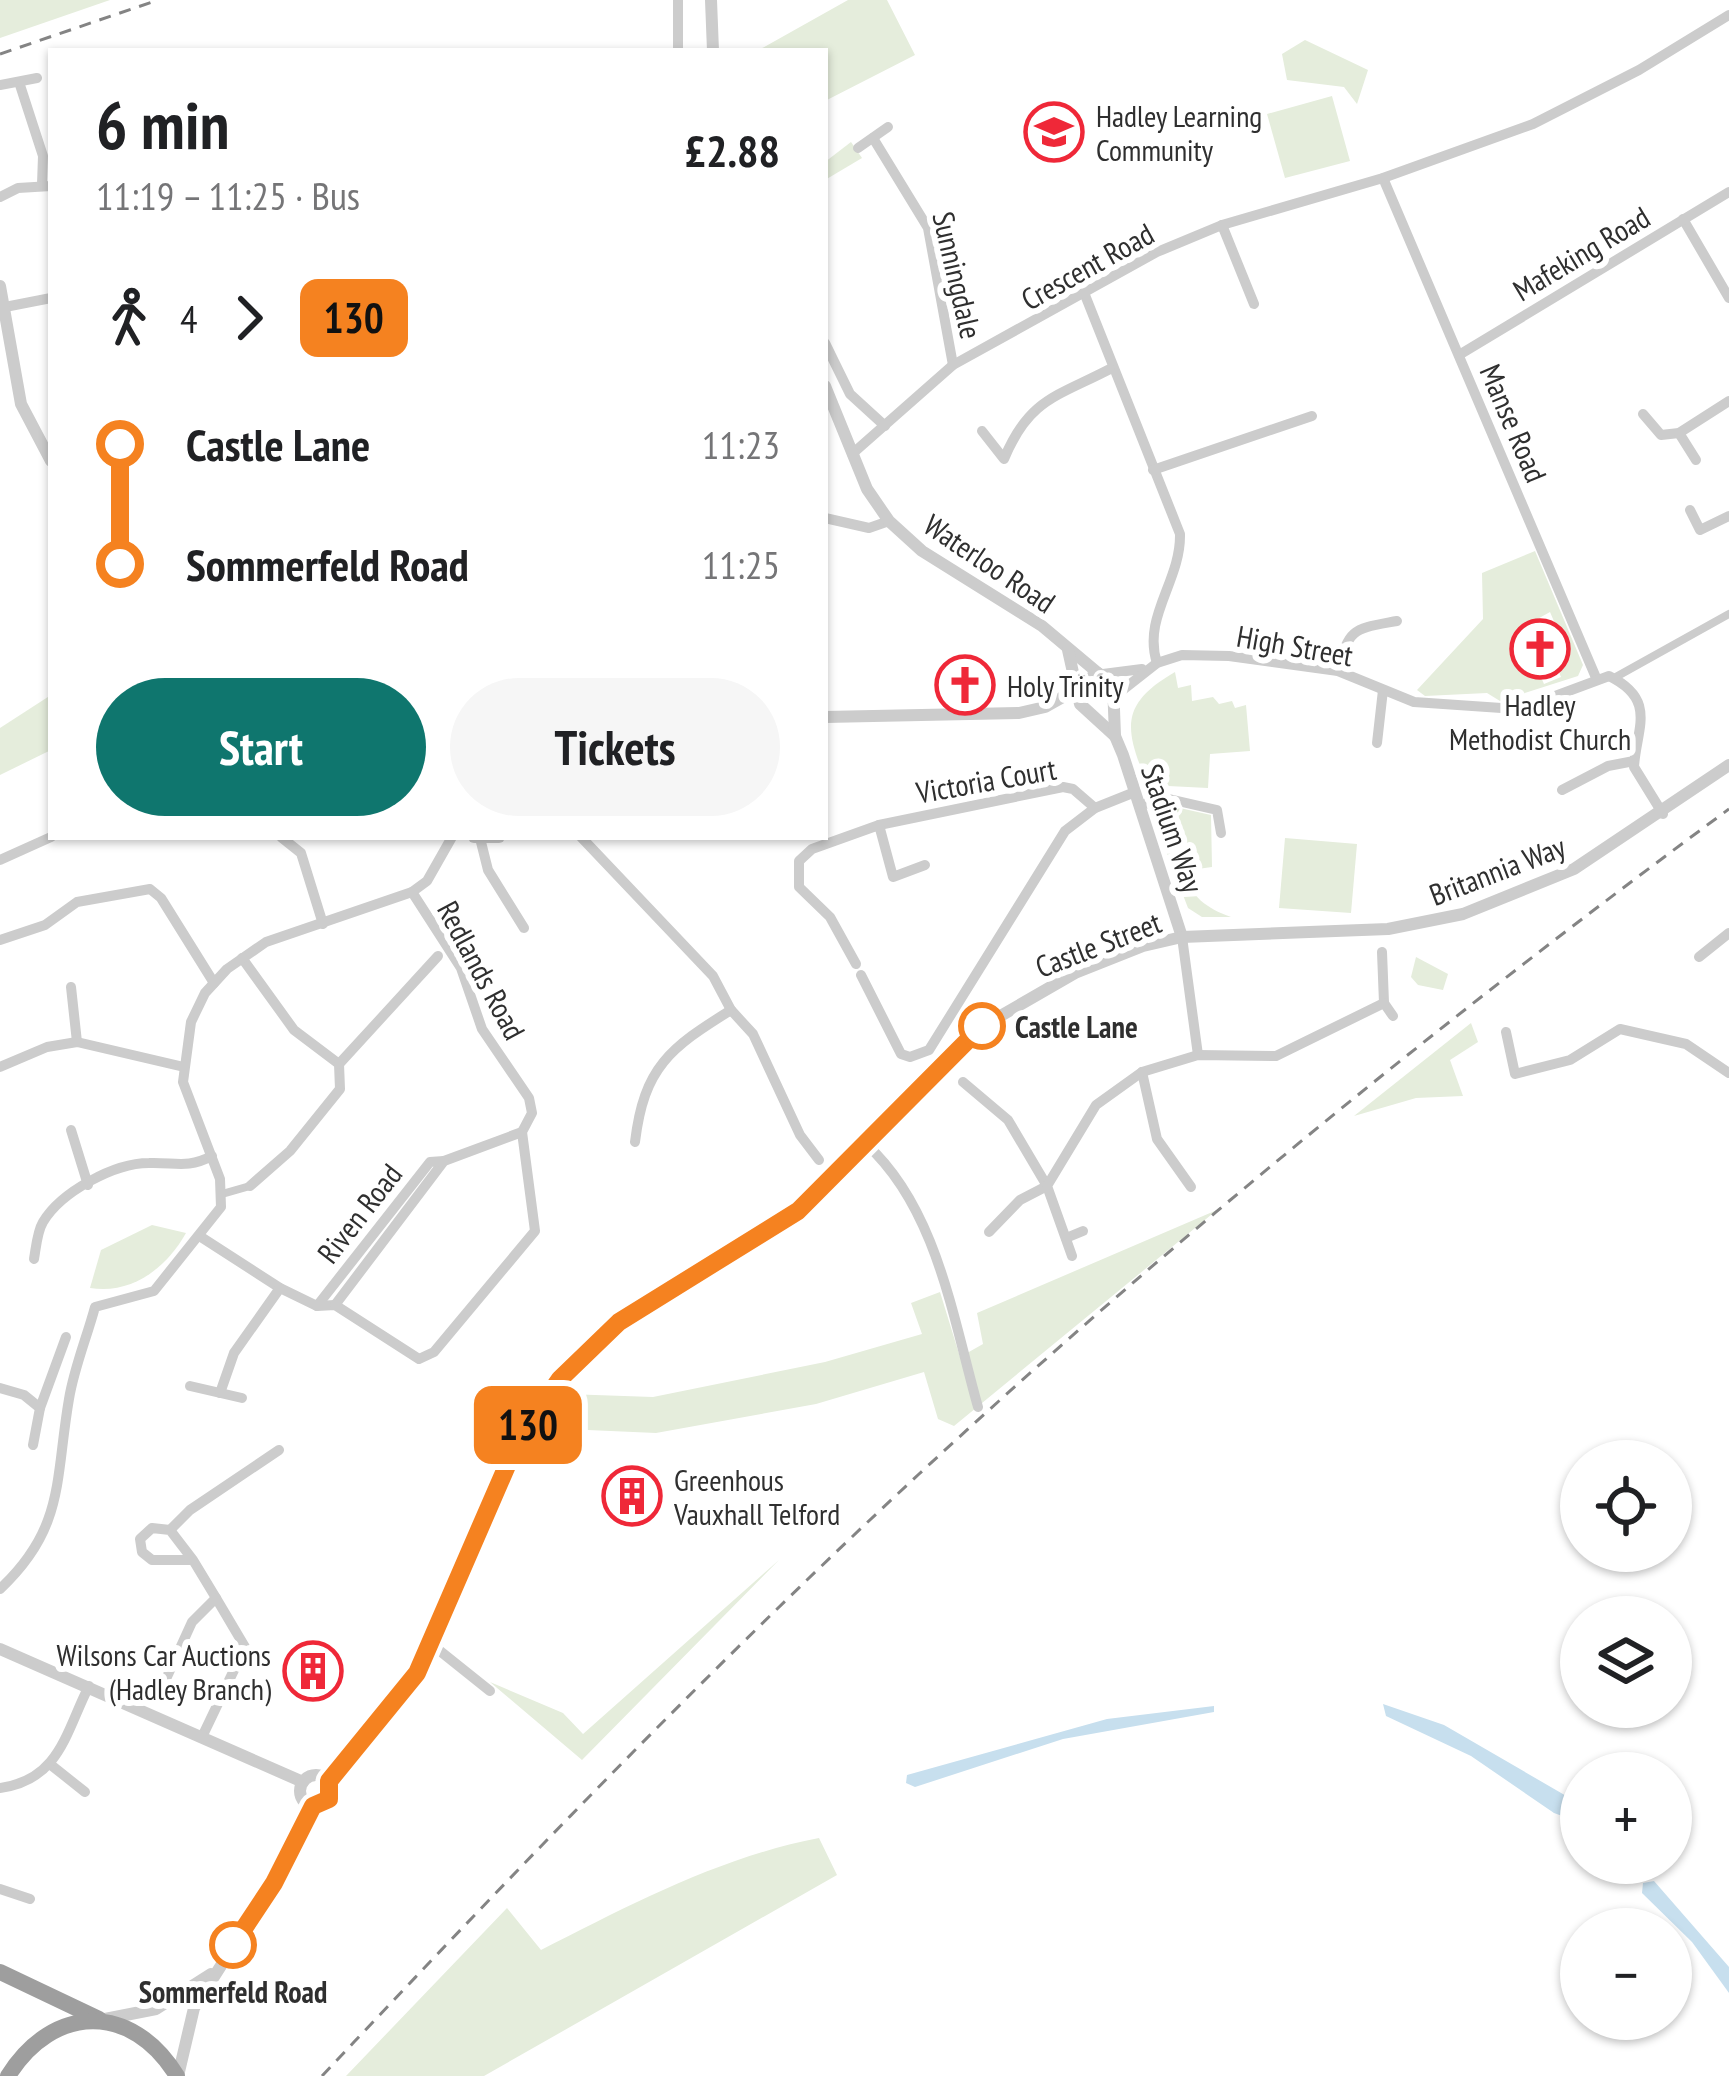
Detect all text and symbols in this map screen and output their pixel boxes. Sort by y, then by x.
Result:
text: 6 min [96,82,229,167]
place label: Hadley Learning Community [1096,96,1262,169]
school or university icon: Hadley Learning Community [1023,101,1085,163]
text: £2.88 [684,121,780,179]
text: 11:19 – 11:25 · Bus [96,170,360,221]
street label: Mafeking Road [1505,197,1657,309]
street label: Sunningdale [924,208,992,342]
street label: Crescent Road [1014,214,1160,318]
icon: walk [96,285,162,351]
icon: forward [216,285,282,351]
text: 130 [324,290,384,345]
text: 4 [180,293,198,344]
street label: Manse Road [1472,358,1556,488]
text: Castle Lane [186,415,370,473]
text: 11:23 [702,419,780,470]
street label: Waterloo Road [917,505,1063,621]
text: Sommerfeld Road [186,535,469,593]
text: 11:25 [702,539,780,590]
street label: High Street [1234,616,1357,675]
church icon: Hadley Methodist Church [1509,618,1571,680]
church icon: Holy Trinity [934,654,996,716]
place label: Holy Trinity [1007,666,1124,705]
button: Start [96,678,426,816]
button: Tickets [450,678,780,816]
place label: Hadley Methodist Church [1449,685,1631,758]
street label: Victoria Court [912,748,1060,812]
street label: Stadium Way [1133,759,1213,898]
street label: Britannia Way [1424,826,1571,914]
street label: Redlands Road [429,894,535,1046]
street label: Castle Street [1030,902,1167,986]
marker: Castle Lane [960,1004,1004,1048]
place label: Castle Lane [1015,1007,1138,1046]
street label: Riven Road [308,1155,410,1271]
line badge: 130 [459,1386,597,1464]
text: 130 [498,1397,558,1452]
map controls [1560,1440,1692,2040]
button: locate [1560,1440,1692,1572]
place label: Greenhous Vauxhall Telford [673,1460,840,1533]
building icon: Greenhous Vauxhall Telford [601,1465,663,1527]
button: layers [1560,1596,1692,1728]
place label: Wilsons Car Auctions (Hadley Branch) [57,1635,271,1708]
building icon: Wilsons Car Auctions (Hadley Branch) [282,1640,344,1702]
button: + [1560,1752,1692,1884]
button: − [1560,1908,1692,2040]
marker: Sommerfeld Road [211,1923,255,1967]
place label: Sommerfeld Road [139,1972,327,2011]

